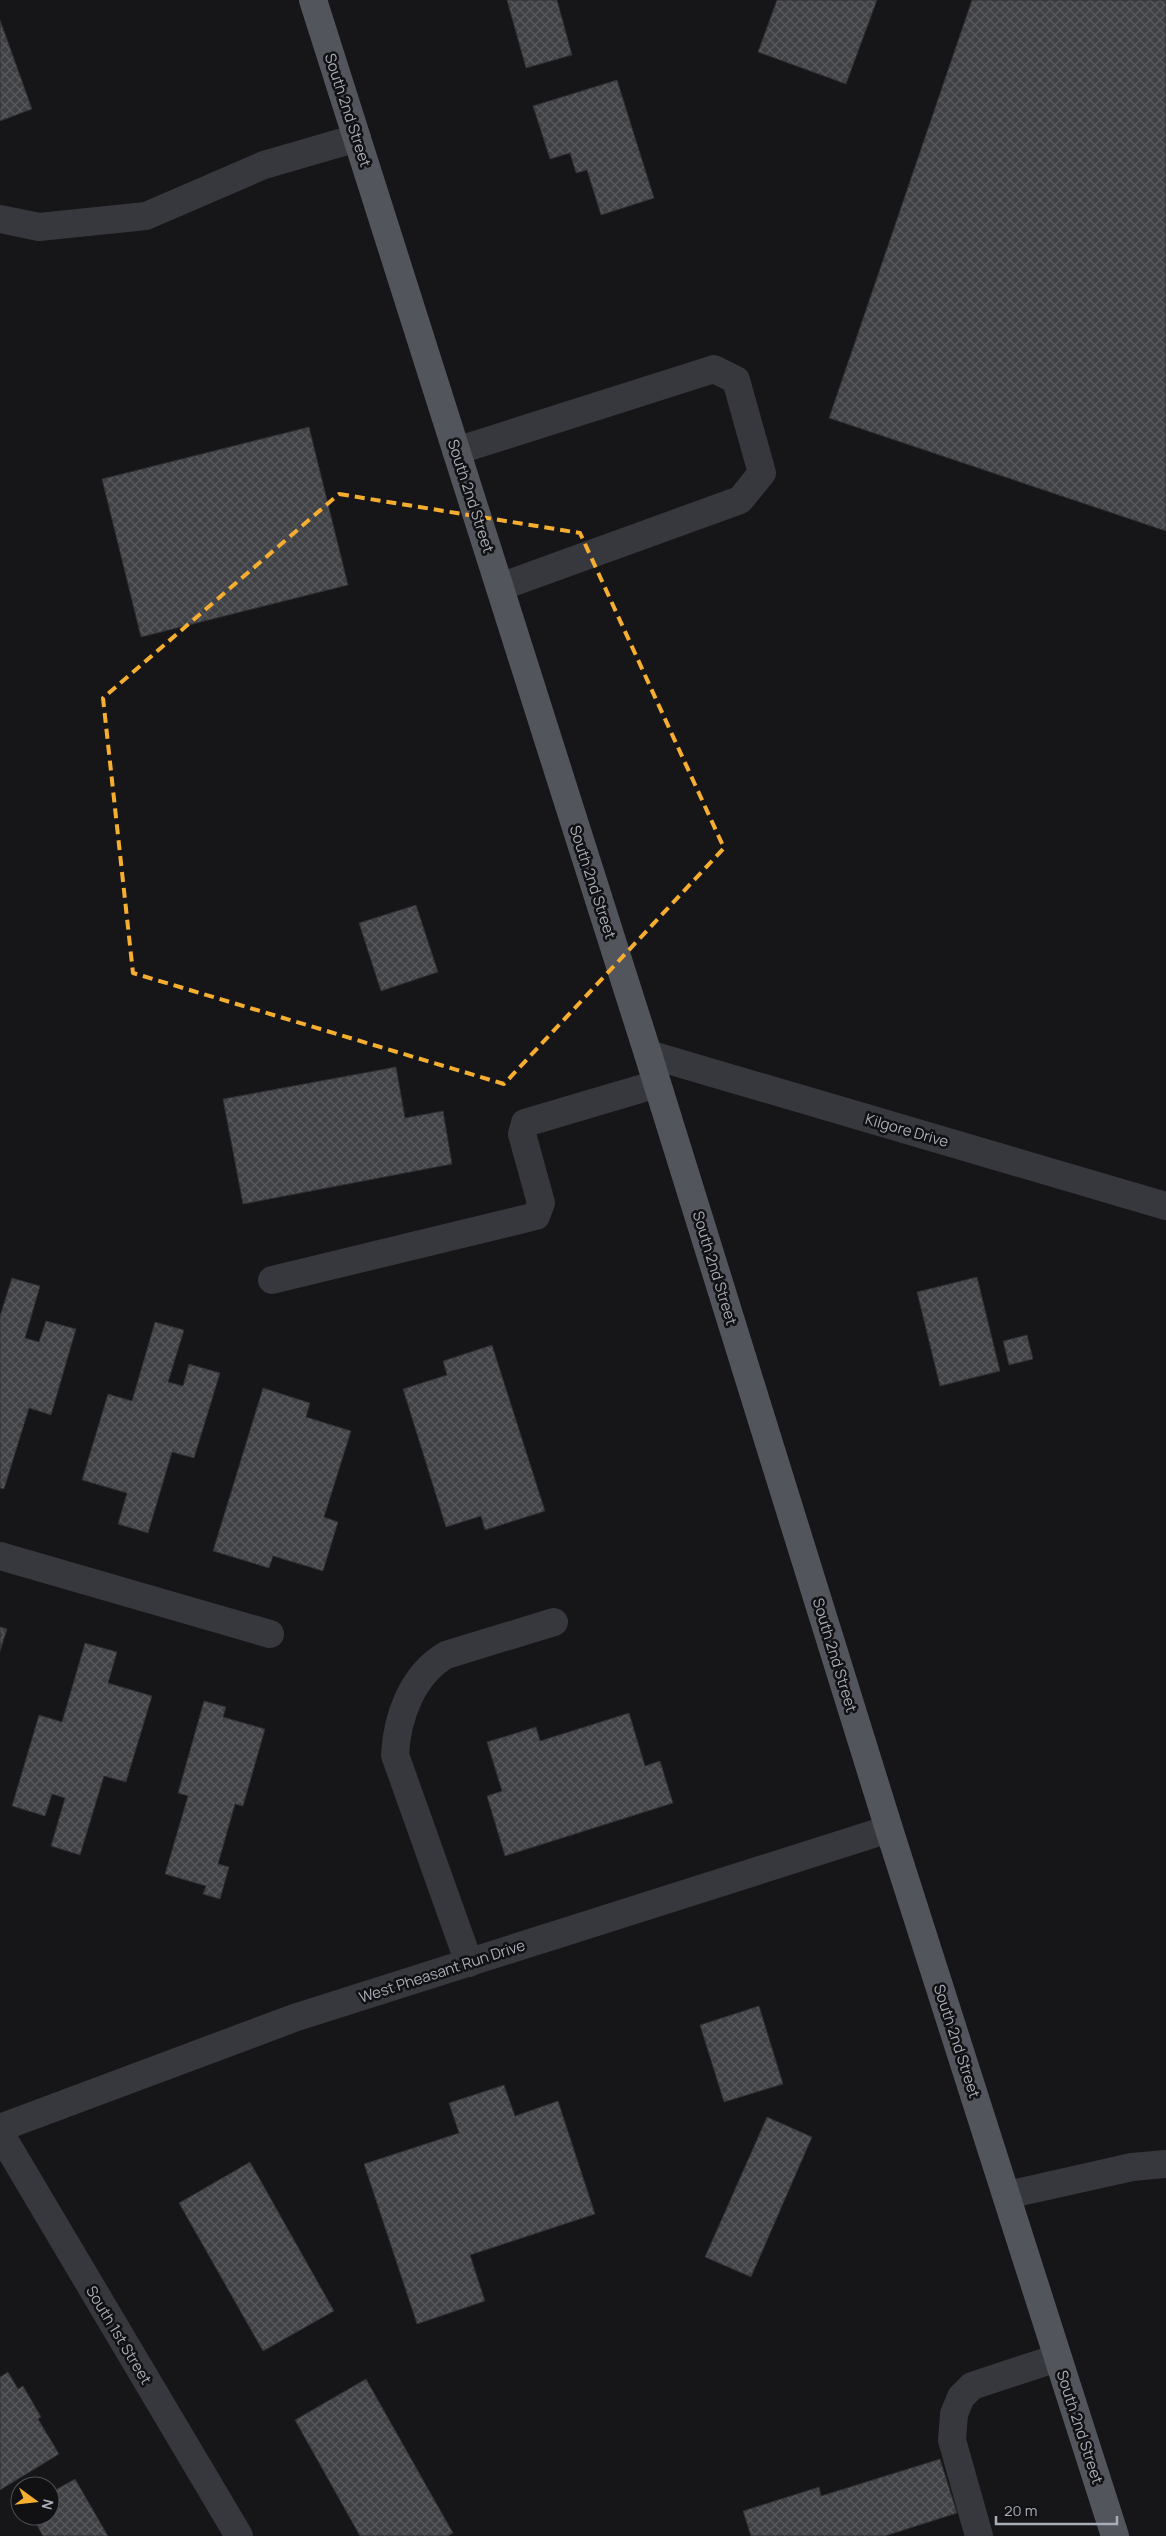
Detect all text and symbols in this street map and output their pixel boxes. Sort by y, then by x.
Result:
street label: South 2nd Street [320,50,376,170]
street label: South 2nd Street [443,436,499,556]
street label: South 2nd Street [565,822,621,942]
street label: Kilgore Drive [863,1108,951,1152]
street label: South 2nd Street [688,1208,742,1328]
street label: South 2nd Street [808,1595,862,1715]
street label: West Pheasant Run Drive [356,1934,528,2008]
street label: South 2nd Street [929,1981,985,2101]
street label: South 1st Street [81,2282,157,2388]
street label: South 2nd Street [1052,2367,1108,2487]
north arrow [10,2476,60,2526]
scale bar [996,2494,1117,2526]
text: N [38,2497,59,2512]
text: 20 m [1004,2500,1037,2521]

